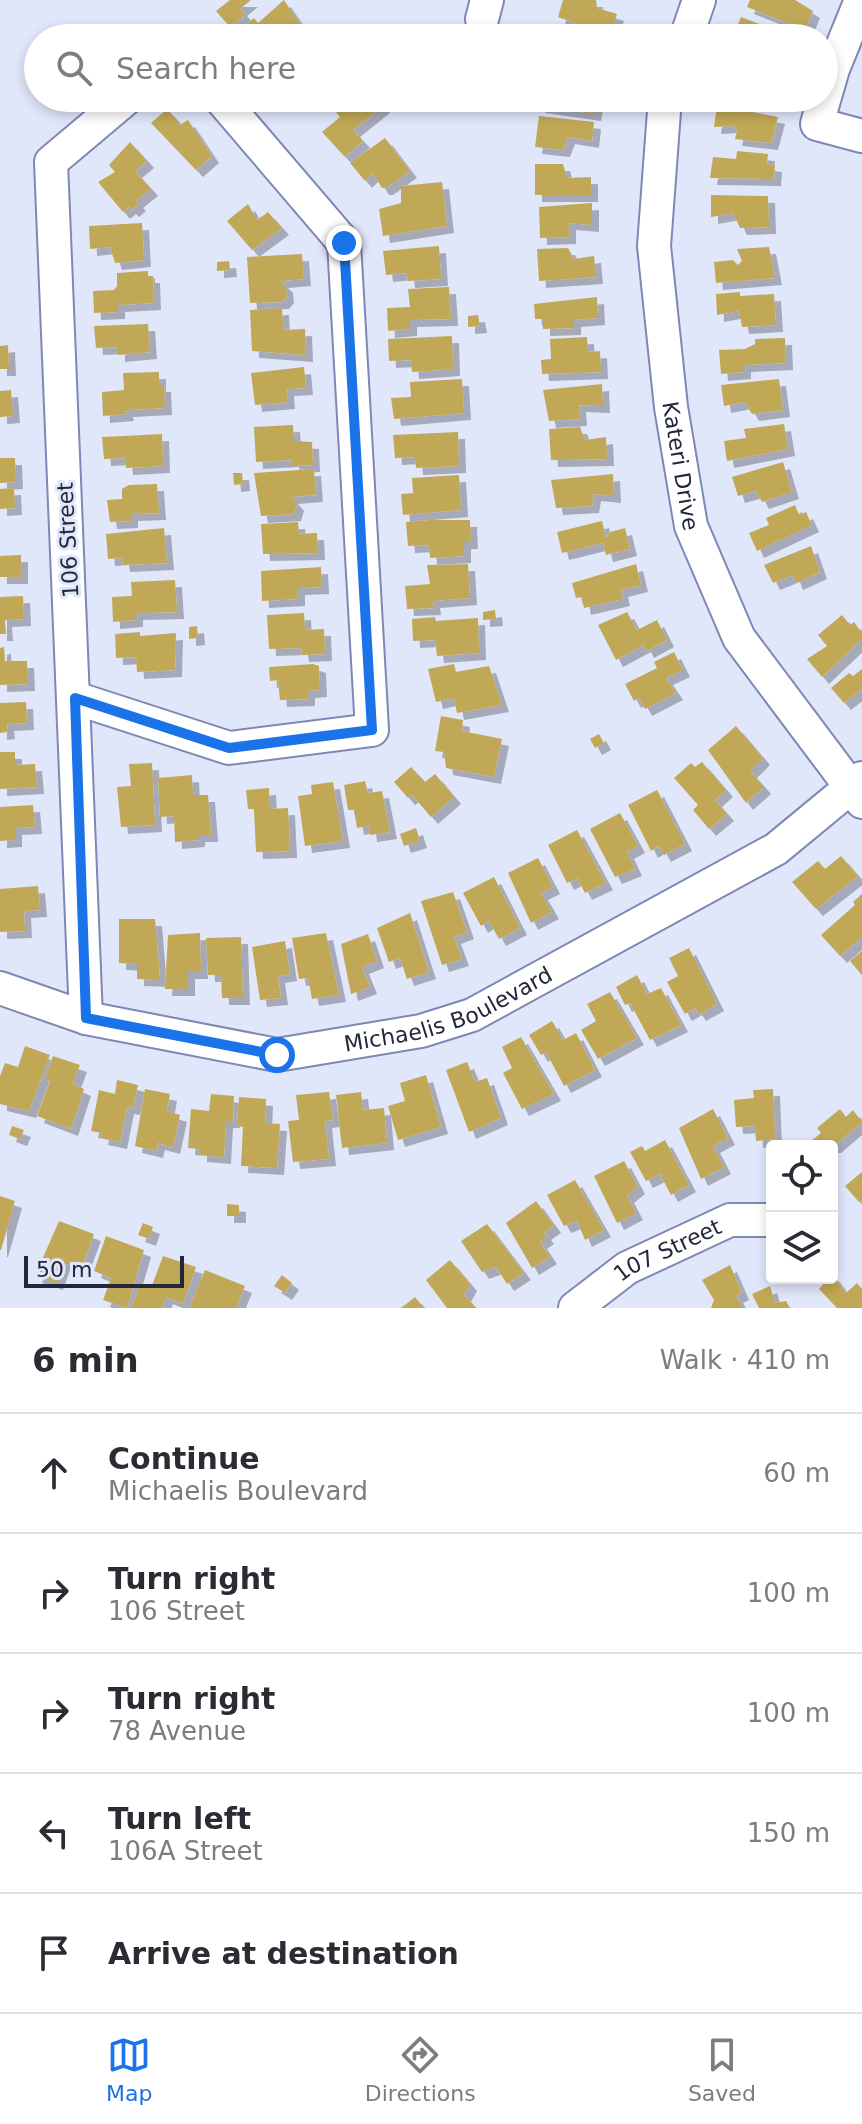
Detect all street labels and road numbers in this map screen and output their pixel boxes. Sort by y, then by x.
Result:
street label: Kateri Drive [658,399,704,532]
street label: 106 Street [52,481,84,598]
street label: Michaelis Boulevard [342,961,556,1056]
street label: 107 Street [609,1213,725,1286]

